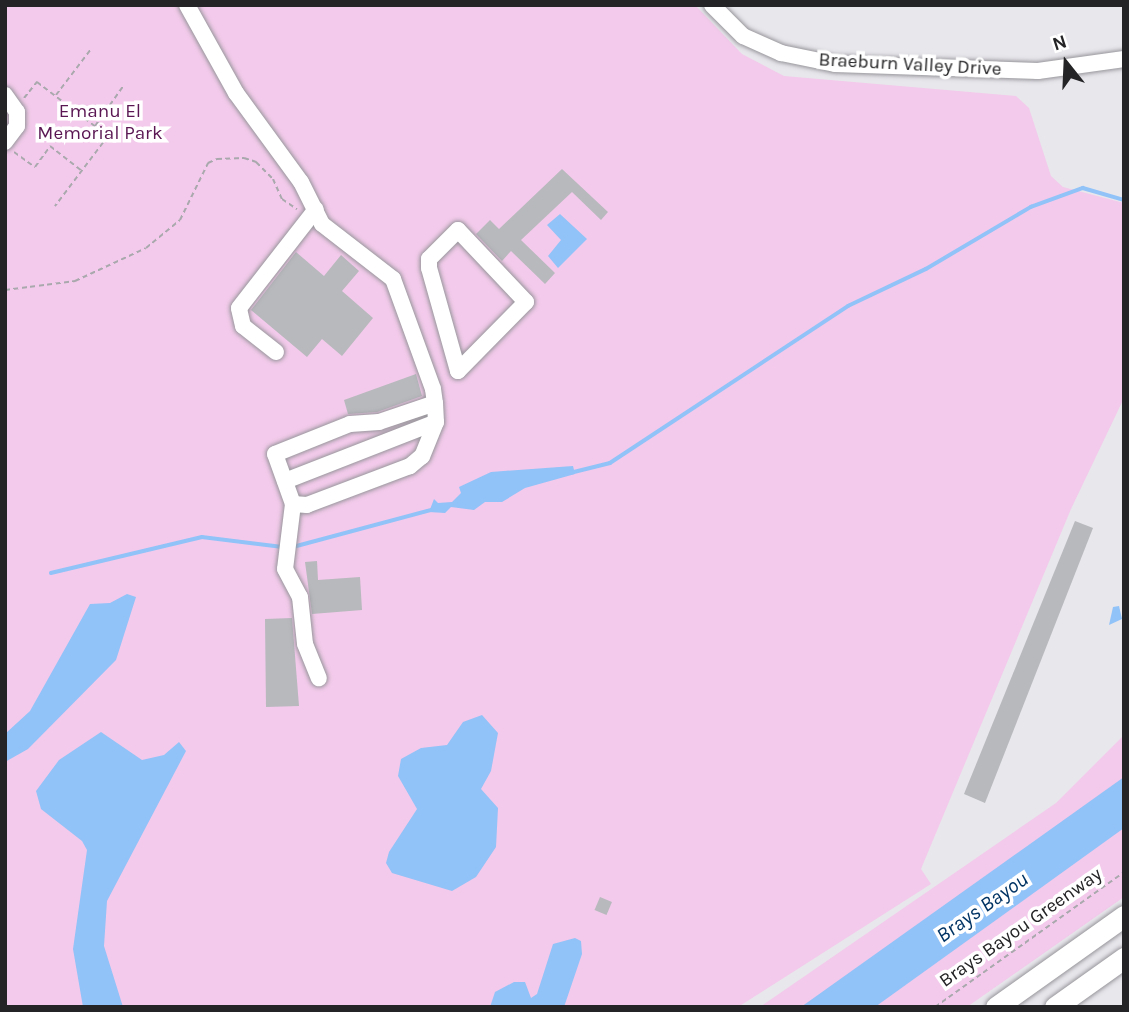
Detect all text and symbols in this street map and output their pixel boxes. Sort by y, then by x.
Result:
north arrow [1031,28,1101,98]
text: N [1050,30,1069,56]
street label: Braeburn Valley Drive [818,49,1002,81]
park label: Emanu El Memorial Park [37,101,163,145]
street label: Brays Bayou Greenway [935,863,1107,993]
water label: Brays Bayou [931,866,1033,948]

